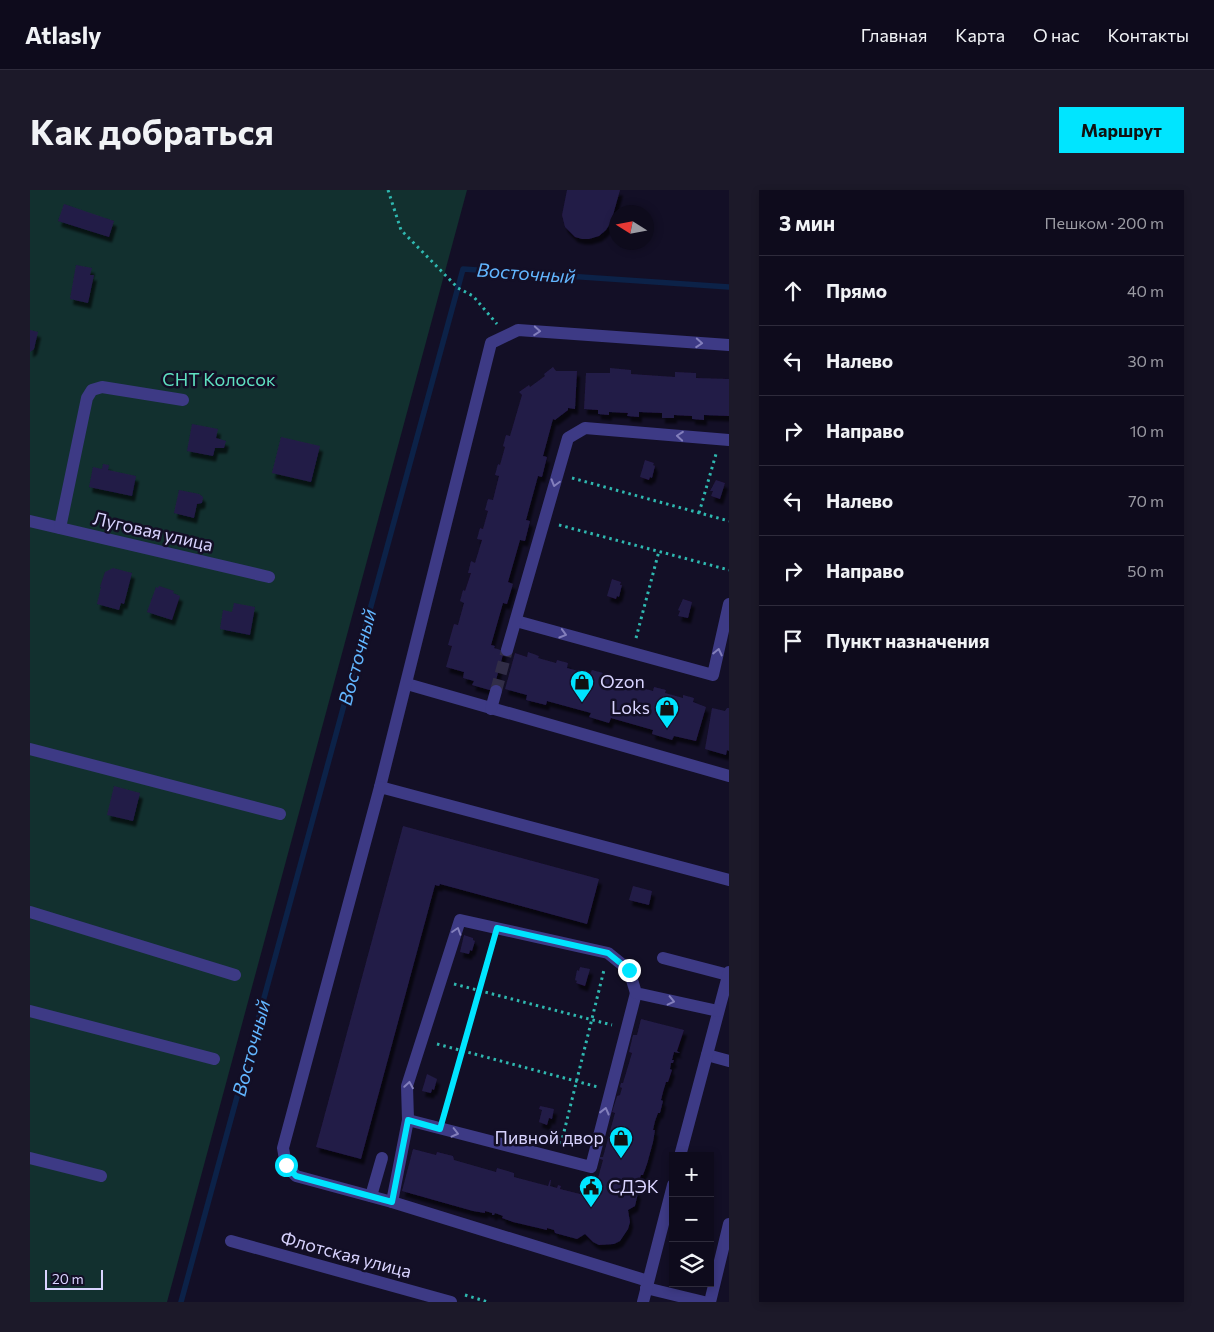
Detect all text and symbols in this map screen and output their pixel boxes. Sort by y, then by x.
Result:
text: Atlasly [25,20,102,49]
text: Главная [861,24,927,46]
text: Карта [955,24,1005,46]
text: О нас [1033,24,1080,46]
text: Контакты [1108,24,1189,46]
button: Маршрут [1059,107,1184,153]
text: Как добраться [30,109,274,152]
north arrow [609,205,654,250]
text: 3 мин [779,210,835,235]
text: Пешком · 200 m [1045,213,1164,232]
water label: Восточный [476,258,576,287]
icon: ahead [779,277,807,305]
text: Прямо [826,279,887,302]
text: 40 m [1127,281,1164,300]
one-way arrow [533,326,541,337]
one-way arrow [695,338,703,349]
icon: left [779,347,807,375]
text: Налево [826,349,893,372]
text: 30 m [1127,351,1164,370]
park label: СНТ Колосок [162,368,276,390]
icon: right [779,417,807,445]
text: Направо [826,419,904,442]
text: 10 m [1130,421,1164,440]
one-way arrow [676,431,684,442]
one-way arrow [550,479,561,487]
icon: left [779,487,807,515]
text: Налево [826,489,893,512]
text: 70 m [1128,491,1164,510]
street label: Луговая улица [91,507,215,556]
icon: right [779,557,807,585]
text: Направо [826,559,904,582]
text: 50 m [1127,561,1164,580]
water label: Восточный [333,606,380,708]
icon: arrive [779,627,807,655]
one-way arrow [558,628,566,638]
text: Пункт назначения [826,629,989,652]
one-way arrow [712,647,723,656]
shop icon: Ozon [569,669,595,703]
place label: Ozon [600,670,645,692]
shop icon: Loks [654,695,680,729]
place label: Loks [611,696,650,718]
one-way arrow [451,927,461,935]
route end [618,959,641,982]
one-way arrow [667,995,675,1006]
water label: Восточный [227,997,274,1099]
one-way arrow [403,1081,413,1090]
one-way arrow [599,1107,610,1116]
shop icon: Пивной двор [608,1125,634,1159]
place label: Пивной двор [495,1126,604,1148]
one-way arrow [451,1127,460,1138]
map controls [669,1152,714,1287]
button: + [669,1152,714,1197]
route start [275,1154,298,1177]
public building icon: СДЭК [578,1174,604,1208]
place label: СДЭК [608,1175,659,1197]
button: − [669,1197,714,1242]
street label: Флотская улица [278,1226,414,1282]
button: layers [669,1242,714,1287]
scale bar [45,1267,102,1290]
text: 20 m [52,1270,84,1287]

